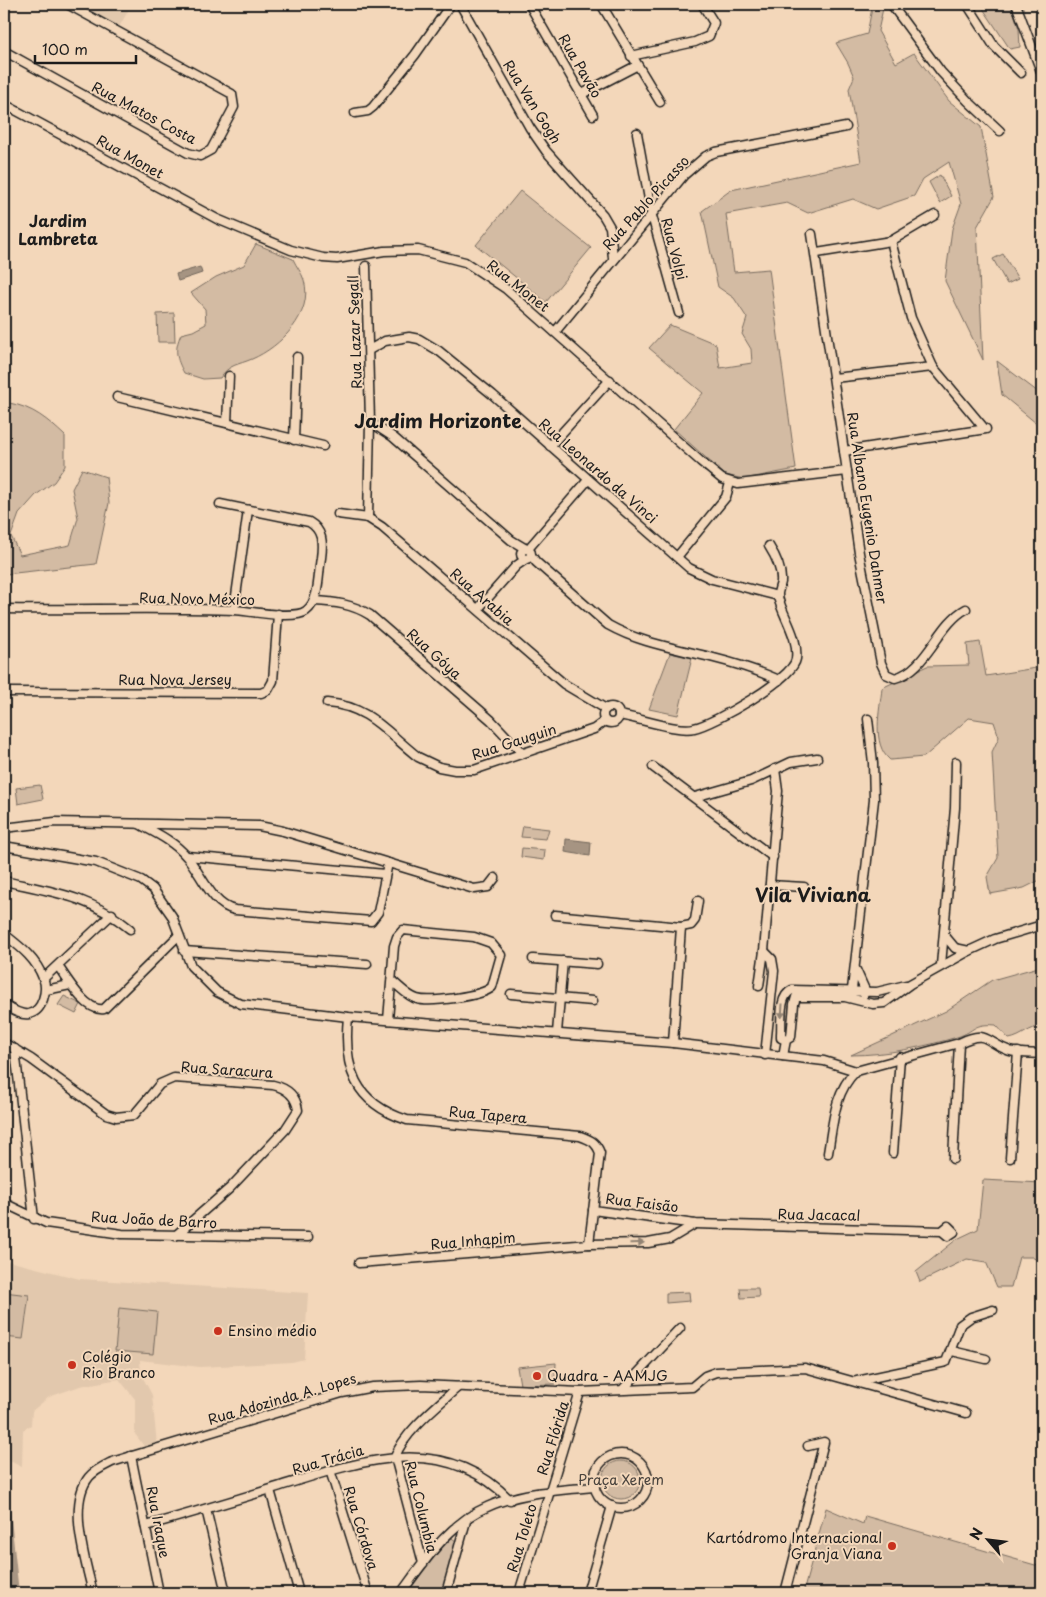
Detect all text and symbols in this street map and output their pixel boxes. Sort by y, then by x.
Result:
street label: Rua Pavão [554,30,607,102]
scale bar [35,32,136,64]
text: 100 m [42,37,88,60]
street label: Rua Van Gogh [498,56,567,148]
street label: Rua Matos Costa [88,76,201,149]
street label: Rua Monet [93,129,168,184]
street label: Rua Pablo Picasso [597,151,694,255]
district label: Jardim Lambreta [18,208,98,250]
street label: Rua Volpi [656,215,693,283]
street label: Rua Monet [483,255,554,317]
street label: Rua Lazar Segall [342,275,367,389]
district label: Jardim Horizonte [354,406,522,434]
street label: Rua Albano Eugenio Dahmer [842,410,893,606]
street label: Rua Leonardo da Vinci [535,413,662,528]
street label: Rua Arabia [446,563,520,631]
street label: Rua Novo México [139,587,255,610]
street label: Rua Góya [402,623,467,684]
street label: Rua Nova Jersey [118,669,232,690]
street label: Rua Gauguin [469,718,559,765]
district label: Vila Viviana [755,880,872,908]
one-way arrow [778,1003,786,1019]
street label: Rua Saracura [180,1056,274,1083]
street label: Rua Tapera [448,1101,529,1128]
street label: Rua Faisão [604,1188,680,1217]
street label: Rua Jacacal [777,1203,861,1226]
street label: Rua João de Barro [91,1206,218,1233]
street label: Rua Inhapim [430,1226,516,1255]
one-way arrow [630,1239,646,1247]
place label: Ensino médio [228,1320,317,1341]
marker: Ensino médio [212,1325,224,1337]
place label: Colégio Rio Branco [82,1346,155,1383]
marker: Colégio Rio Branco [66,1359,78,1371]
place label: Quadra - AAMJG [547,1365,668,1386]
street label: Rua Adozinda A. Lopes [205,1367,358,1430]
marker: Quadra - AAMJG [531,1370,543,1382]
street label: Rua Flórida [531,1398,574,1478]
street label: Rua Trácia [290,1439,367,1480]
street label: Rua Columbia [400,1459,443,1556]
park label: Praça Xerem [578,1469,664,1490]
street label: Rua Córdova [339,1483,384,1573]
street label: Rua Iraque [141,1484,176,1560]
street label: Rua Toleto [501,1501,542,1575]
north arrow [964,1514,1014,1564]
text: N [964,1524,988,1543]
place label: Kartódromo Internacional Granja Viana [706,1527,882,1564]
marker: Kartódromo Internacional Granja Viana [886,1540,898,1552]

